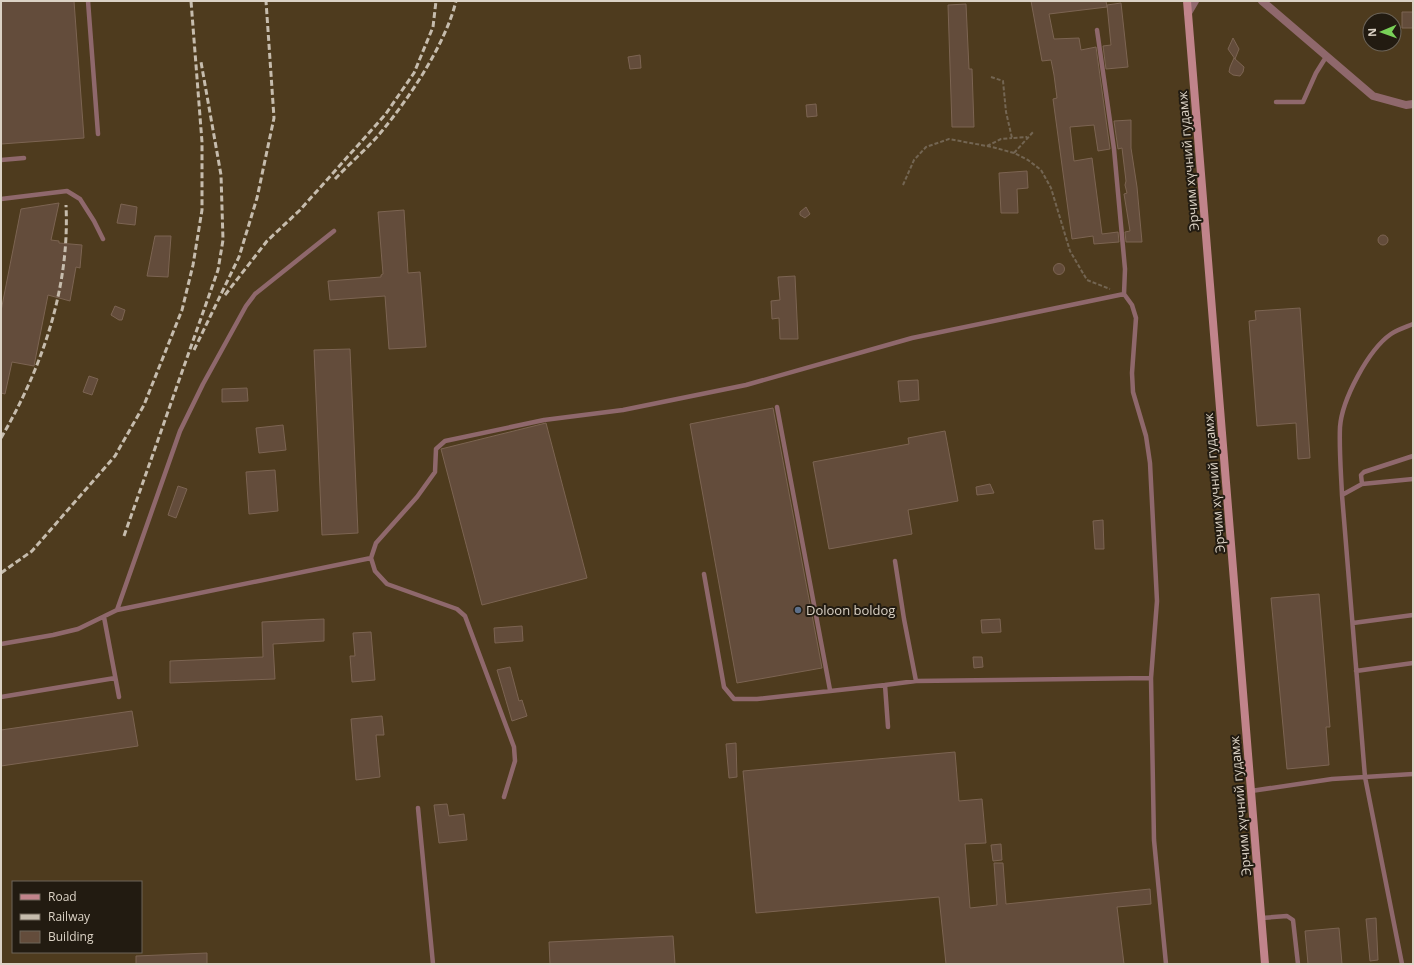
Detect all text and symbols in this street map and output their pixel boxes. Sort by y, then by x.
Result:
north arrow [1362,12,1402,52]
text: N [1364,28,1379,37]
street label: Эрчим хүчний гудамж [1173,90,1203,232]
street label: Эрчим хүчний гудамж [1199,412,1229,554]
place label: Doloon boldog [806,601,895,619]
marker: Doloon boldog [793,605,803,615]
street label: Эрчим хүчний гудамж [1225,735,1255,877]
legend [12,881,142,953]
text: Road [48,888,77,905]
text: Railway [48,908,91,925]
text: Building [48,928,94,945]

